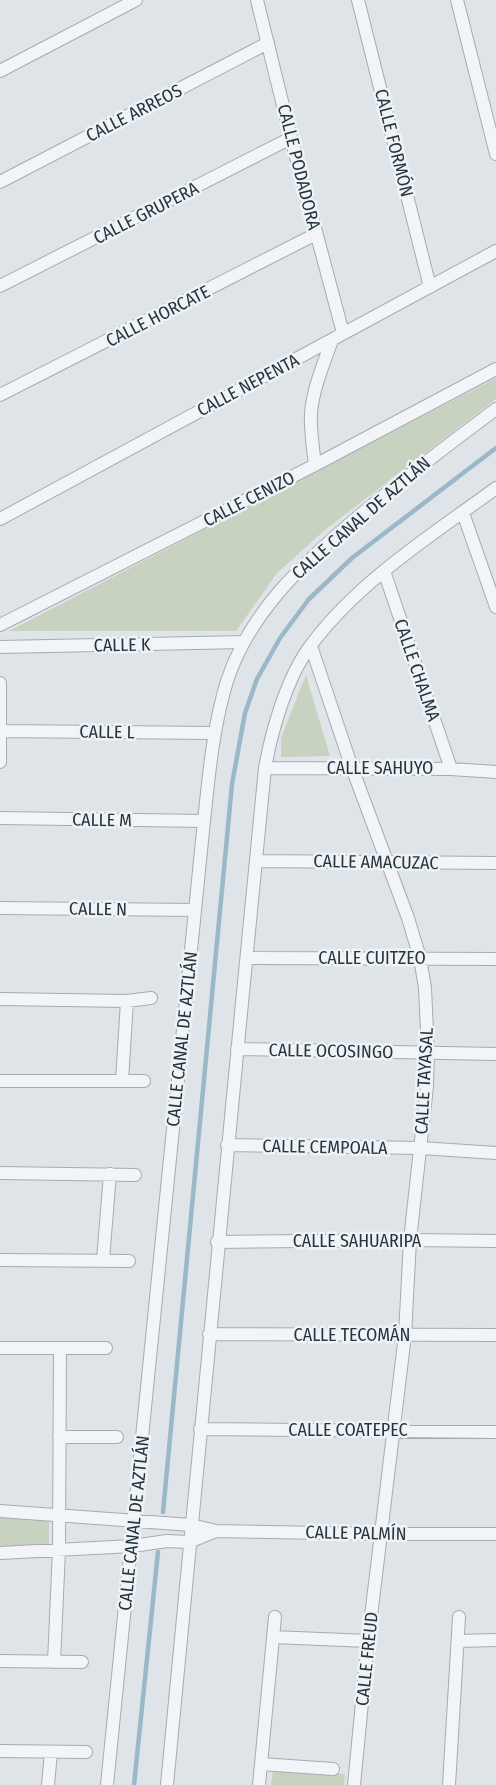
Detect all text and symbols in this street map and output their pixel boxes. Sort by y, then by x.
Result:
street label: CALLE ARREOS [82,79,186,147]
street label: CALLE FORMÓN [370,87,418,199]
street label: CALLE PODADORA [273,102,325,233]
street label: CALLE GRUPERA [90,177,203,249]
street label: CALLE HORCATE [102,280,214,352]
street label: CALLE NEPENTA [193,349,303,421]
street label: CALLE CANAL DE AZTLÁN [287,451,435,584]
street label: CALLE CENIZO [200,467,298,531]
street label: CALLE CHALMA [389,616,445,725]
street label: CALLE K [93,633,151,656]
street label: CALLE L [79,721,135,743]
street label: CALLE SAHUYO [327,757,433,779]
street label: CALLE M [72,808,132,832]
street label: CALLE AMACUZAC [313,850,439,874]
street label: CALLE N [69,897,127,921]
street label: CALLE CUITZEO [318,947,426,969]
street label: CALLE CANAL DE AZTLÁN [161,950,202,1128]
street label: CALLE TAYASAL [410,1027,438,1135]
street label: CALLE OCOSINGO [268,1039,394,1063]
street label: CALLE CEMPOALA [262,1135,388,1159]
street label: CALLE SAHUARIPA [293,1230,422,1252]
street label: CALLE TECOMÁN [294,1323,410,1346]
street label: CALLE COATEPEC [288,1419,408,1441]
street label: CALLE CANAL DE AZTLÁN [113,1434,154,1612]
street label: CALLE PALMÍN [305,1520,407,1545]
street label: CALLE FREUD [351,1611,383,1707]

